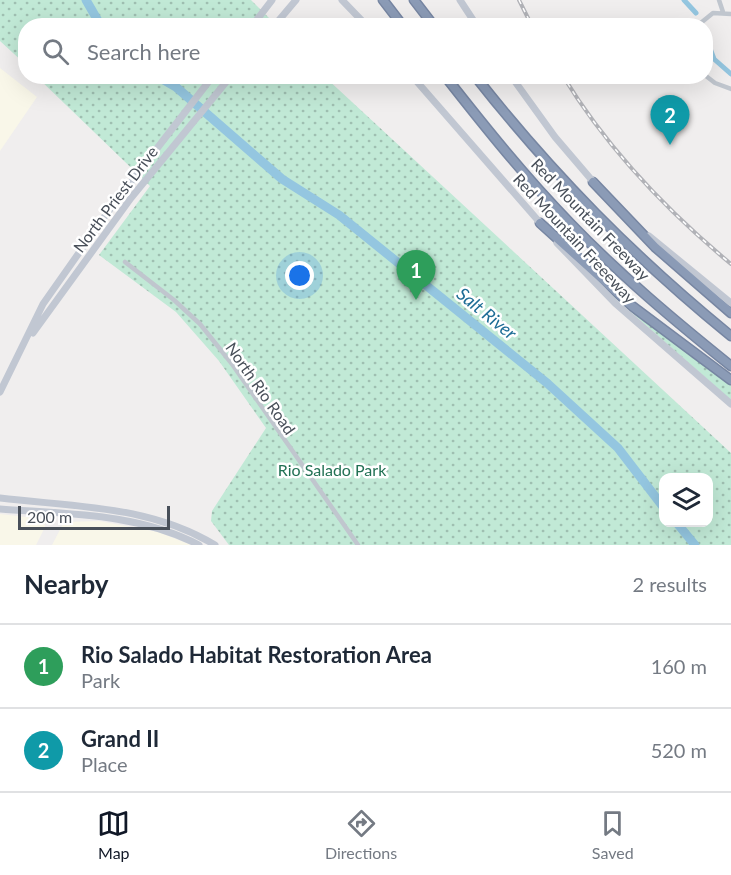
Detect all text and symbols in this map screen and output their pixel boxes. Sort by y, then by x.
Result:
search box [18,18,713,84]
icon: search [39,35,72,68]
text: Search here [87,38,200,65]
pin: 2 [650,96,690,145]
street label: North Priest Drive [69,142,161,256]
street label: Red Mountain Freeway [528,154,655,284]
street label: Red Mountain Freeeway [510,169,641,307]
pin: 1 [396,250,436,300]
your location [285,261,314,290]
water label: Salt River [453,282,522,344]
street label: North Rio Road [222,338,300,438]
park label: Rio Salado Park [278,460,387,479]
map controls [659,473,713,527]
button: layers [659,473,713,527]
scale bar [18,503,170,530]
text: 200 m [27,507,72,526]
text: Nearby [24,568,109,600]
text: 2 results [632,572,707,596]
text: Rio Salado Habitat Restoration Area [81,641,432,668]
text: 1 [38,654,49,678]
text: 160 m [651,654,707,678]
text: Park [81,668,120,692]
text: Grand II [81,725,159,752]
text: 2 [38,738,49,762]
text: 520 m [651,738,707,762]
text: Place [81,752,128,776]
tab: Map [97,807,130,862]
tab: Directions [325,807,397,862]
tab: Saved [592,807,634,862]

